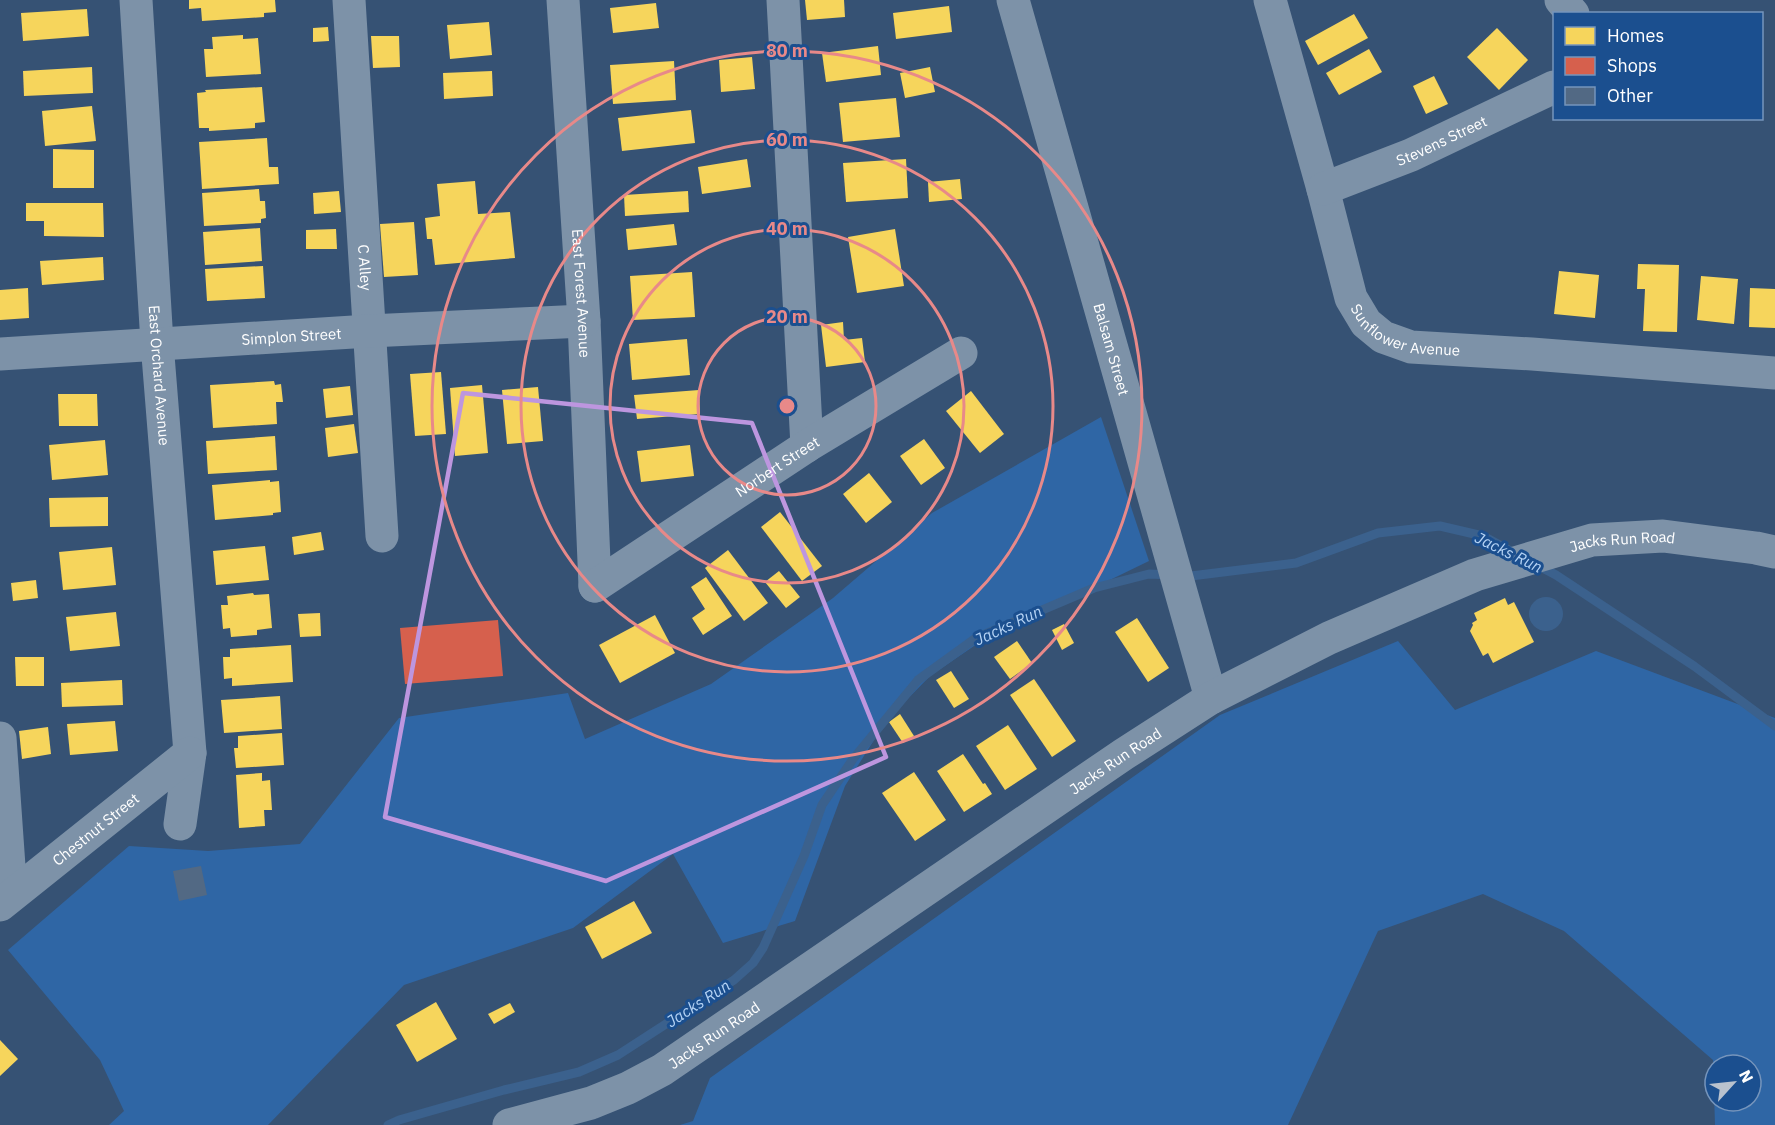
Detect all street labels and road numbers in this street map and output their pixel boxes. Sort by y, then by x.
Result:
street label: Stevens Street [1393,111,1490,169]
street label: East Forest Avenue [569,228,595,358]
street label: C Alley [355,244,376,292]
street label: Sunflower Avenue [1347,300,1461,359]
street label: Balsam Street [1090,301,1134,398]
street label: East Orchard Avenue [145,304,175,446]
street label: Simplon Street [241,323,342,348]
street label: Norbert Street [731,431,823,501]
street label: Jacks Run Road [1567,526,1676,556]
street label: Jacks Run Road [1066,723,1165,798]
street label: Chestnut Street [48,788,142,869]
street label: Jacks Run Road [664,997,763,1073]

